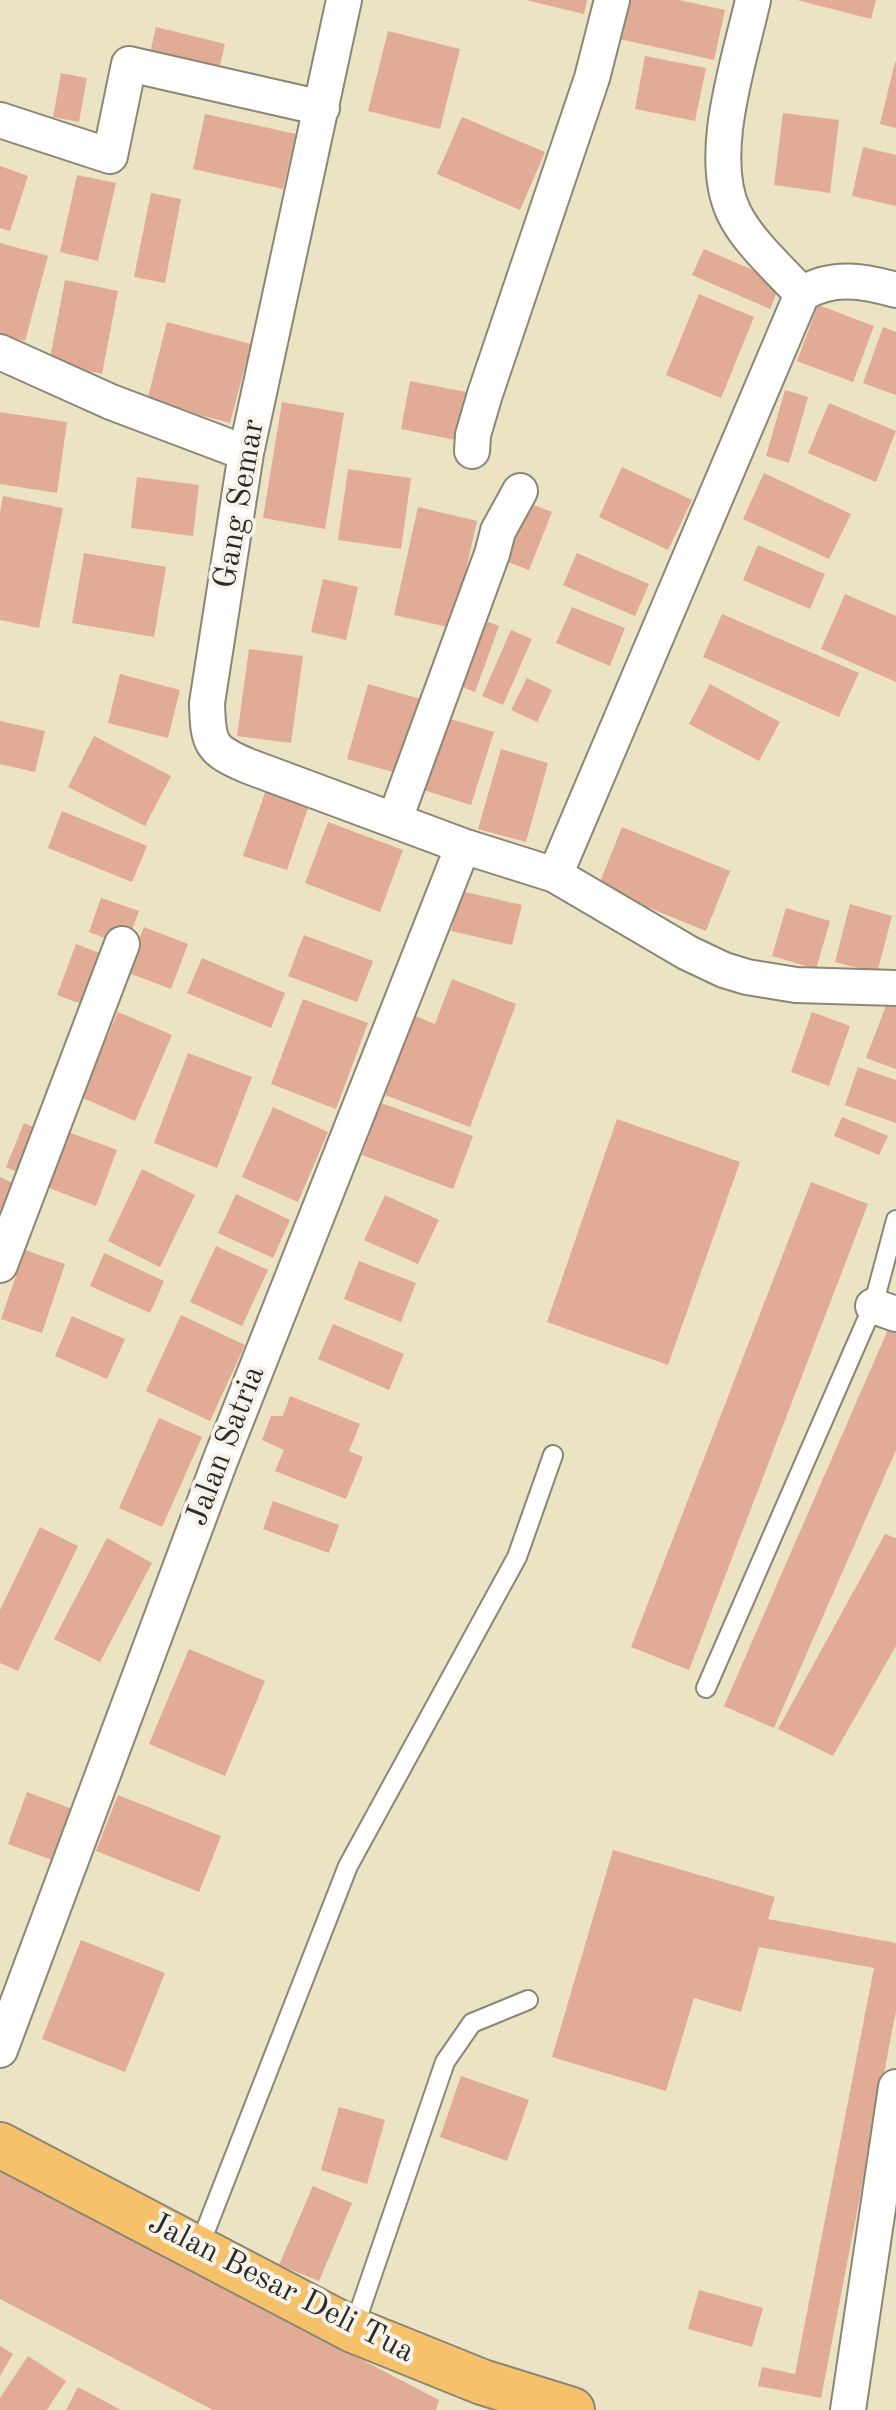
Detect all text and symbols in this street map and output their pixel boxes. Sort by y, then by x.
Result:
street label: Gang Semar [206,416,274,592]
street label: Jalan Satria [178,1361,274,1531]
street label: Jalan Besar Deli Tua [141,2204,421,2372]

